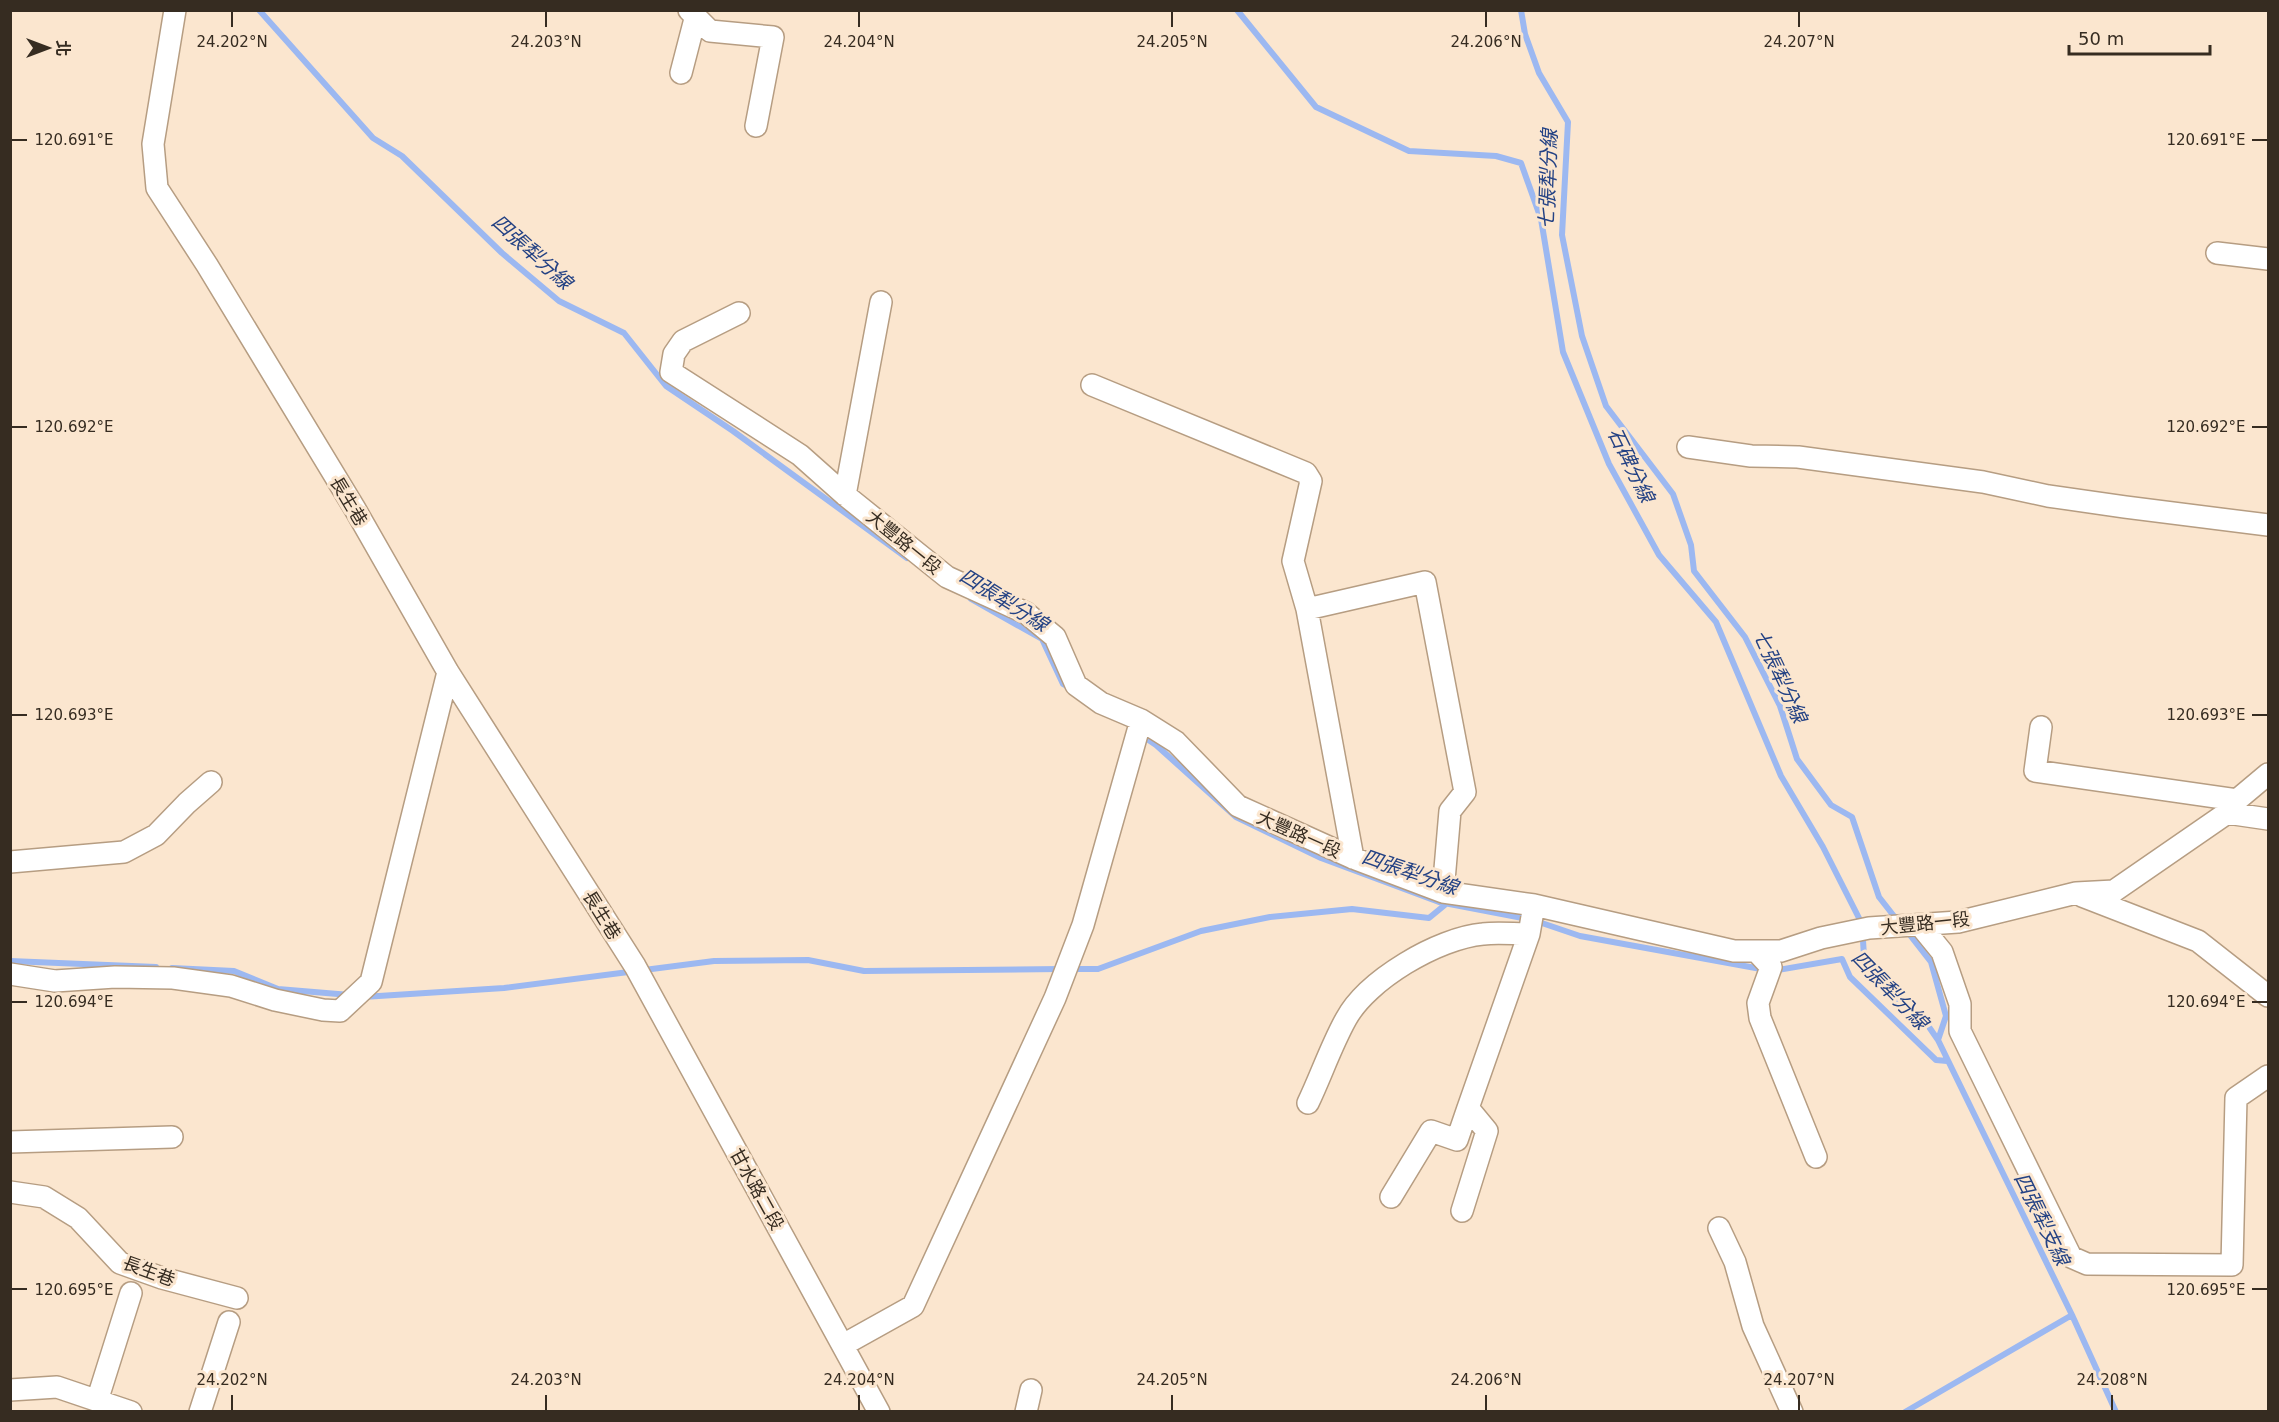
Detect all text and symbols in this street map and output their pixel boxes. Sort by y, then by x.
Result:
north arrow [18,18,78,78]
scale bar [2069,18,2210,56]
text: 50 m [2078,28,2124,49]
text: 24.202°N [196,33,268,51]
text: 24.203°N [510,33,582,51]
text: 24.204°N [823,33,895,51]
text: 24.205°N [1136,33,1208,51]
text: 24.206°N [1450,33,1522,51]
text: 24.207°N [1763,33,1835,51]
text: 北 [53,40,72,56]
water label: 七張犁分線 [1534,127,1562,229]
text: 120.691°E [34,131,114,149]
text: 120.691°E [2166,131,2246,149]
water label: 四張犁分線 [487,210,579,296]
text: 120.692°E [34,418,114,436]
text: 120.692°E [2166,418,2246,436]
water label: 石碑分線 [1603,424,1660,508]
street label: 長生巷 [326,472,372,530]
street label: 大豐路一段 [862,506,946,578]
water label: 四張犁分線 [955,563,1054,638]
water label: 七張犁分線 [1748,626,1813,728]
text: 120.693°E [34,706,114,724]
text: 120.693°E [2166,706,2246,724]
street label: 大豐路一段 [1254,806,1344,862]
water label: 四張犁分線 [1359,844,1463,900]
street label: 長生巷 [579,887,625,943]
street label: 大豐路一段 [1879,908,1971,938]
water label: 四張犁分線 [1847,946,1935,1036]
text: 120.694°E [34,993,114,1011]
text: 120.694°E [2166,993,2246,1011]
street label: 甘水路二段 [726,1145,788,1233]
water label: 四張犁支線 [2009,1169,2076,1271]
street label: 長生巷 [120,1252,178,1290]
text: 120.695°E [34,1281,114,1299]
text: 120.695°E [2166,1281,2246,1299]
text: 24.202°N [196,1371,268,1389]
text: 24.203°N [510,1371,582,1389]
text: 24.204°N [823,1371,895,1389]
text: 24.205°N [1136,1371,1208,1389]
text: 24.206°N [1450,1371,1522,1389]
text: 24.207°N [1763,1371,1835,1389]
text: 24.208°N [2076,1371,2148,1389]

